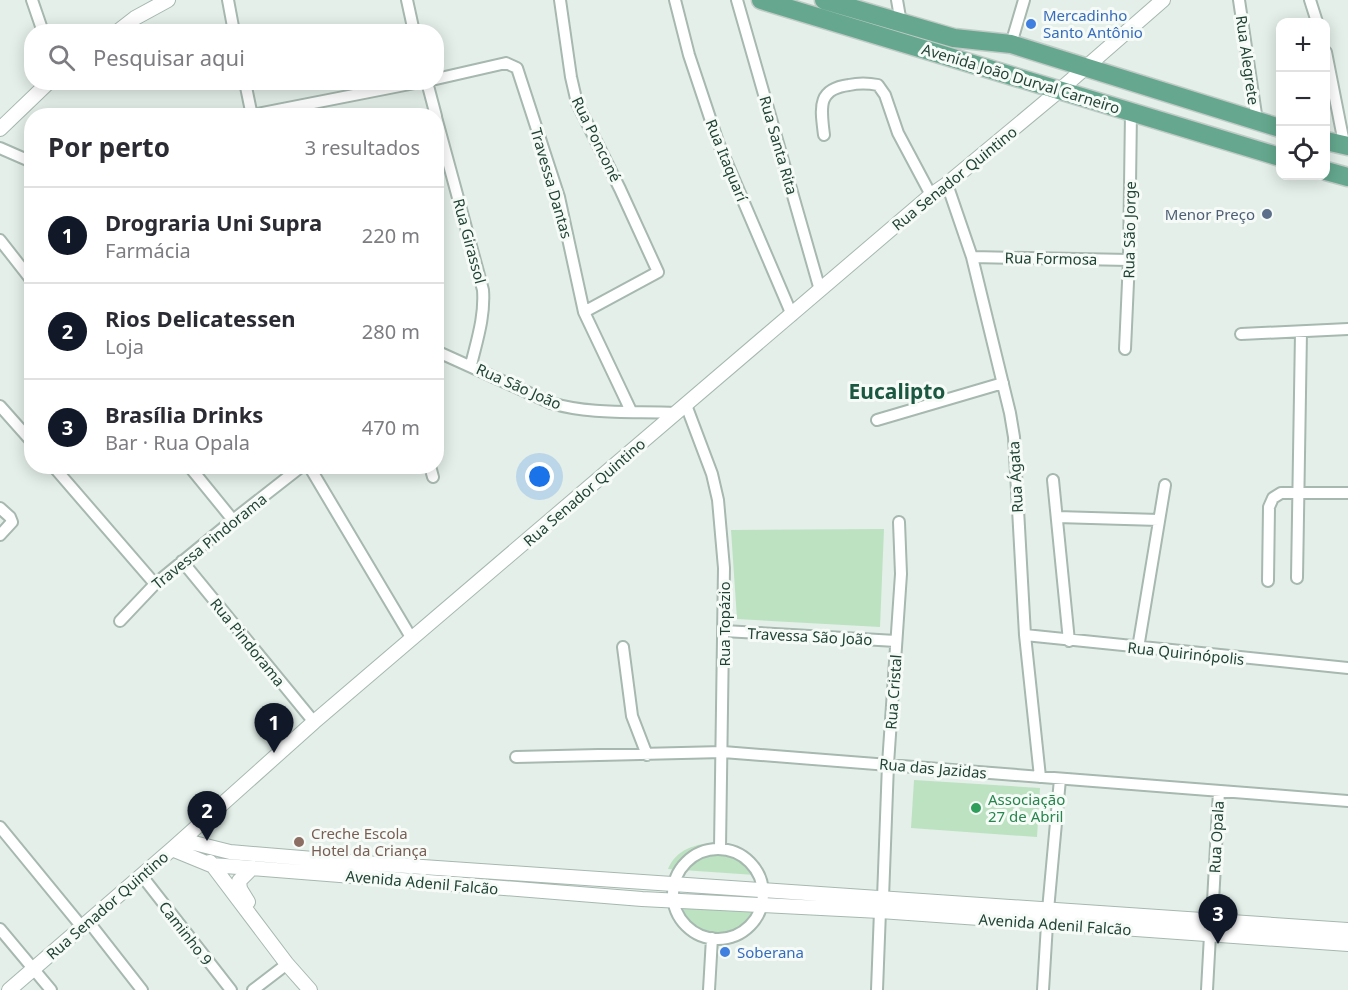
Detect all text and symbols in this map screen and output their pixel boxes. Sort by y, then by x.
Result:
place label: Mercadinho Santo Antônio [1043,5,1143,42]
street label: Rua Alegrete [1232,14,1264,106]
marker: Mercadinho Santo Antônio [1024,17,1038,31]
map controls [1276,18,1330,180]
button: + [1276,18,1330,72]
search box [24,24,444,90]
street label: Avenida João Durval Carneiro [920,38,1122,118]
icon: search [45,41,78,74]
text: Pesquisar aqui [93,42,245,72]
button: − [1276,72,1330,126]
street label: Rua Ponconé [568,93,626,185]
street label: Rua Santa Rita [755,93,803,197]
street label: Rua Itaquarí [701,116,753,205]
street label: Rua Senador Quintino [887,121,1021,235]
street label: Travessa Dantas [527,125,577,241]
button: locate [1276,126,1330,180]
text: Por perto [48,129,170,165]
text: 3 resultados [305,134,420,161]
street label: Rua São Jorge [1118,181,1140,279]
street label: Rua Girassol [449,196,491,286]
place label: Menor Preço [1165,204,1255,224]
text: Drograria Uni Supra [105,207,322,237]
marker: Menor Preço [1260,207,1274,221]
text: 1 [62,222,73,249]
text: 220 m [362,222,420,249]
text: Farmácia [105,237,191,264]
street label: Rua Formosa [1004,247,1098,269]
text: Rios Delicatessen [105,303,296,333]
text: 2 [62,318,73,345]
text: 280 m [362,318,420,345]
text: Loja [105,333,144,360]
street label: Rua São João [473,358,565,414]
district label: Eucalipto [849,377,945,405]
text: Brasília Drinks [105,399,263,429]
text: 3 [62,414,73,441]
text: 470 m [362,414,420,441]
text: Bar · Rua Opala [105,429,250,456]
street label: Rua Senador Quintino [519,433,649,551]
street label: Rua Ágata [1003,441,1027,513]
your location [525,462,554,491]
street label: Travessa Pindorama [148,489,270,593]
street label: Rua Topázio [714,582,734,666]
street label: Rua Pindorama [206,594,290,690]
street label: Travessa São João [747,623,873,649]
street label: Rua Quirinópolis [1127,637,1245,669]
street label: Rua Cristal [880,654,906,730]
pin: 1 [254,704,294,753]
street label: Rua das Jazidas [878,753,988,783]
place label: Associação 27 de Abril [988,789,1065,826]
pin: 2 [188,792,226,841]
street label: Rua Opala [1204,800,1228,874]
marker: Associação 27 de Abril [969,801,983,815]
place label: Creche Escola Hotel da Criança [311,823,427,860]
marker: Creche Escola Hotel da Criança [292,835,306,849]
street label: Rua Senador Quintino [42,846,172,964]
street label: Avenida Adenil Falcão [345,865,499,899]
pin: 3 [1198,894,1238,944]
street label: Caminho 9 [155,897,217,969]
street label: Avenida Adenil Falcão [978,909,1132,939]
place label: Soberana [737,942,804,962]
marker: Soberana [718,945,732,959]

